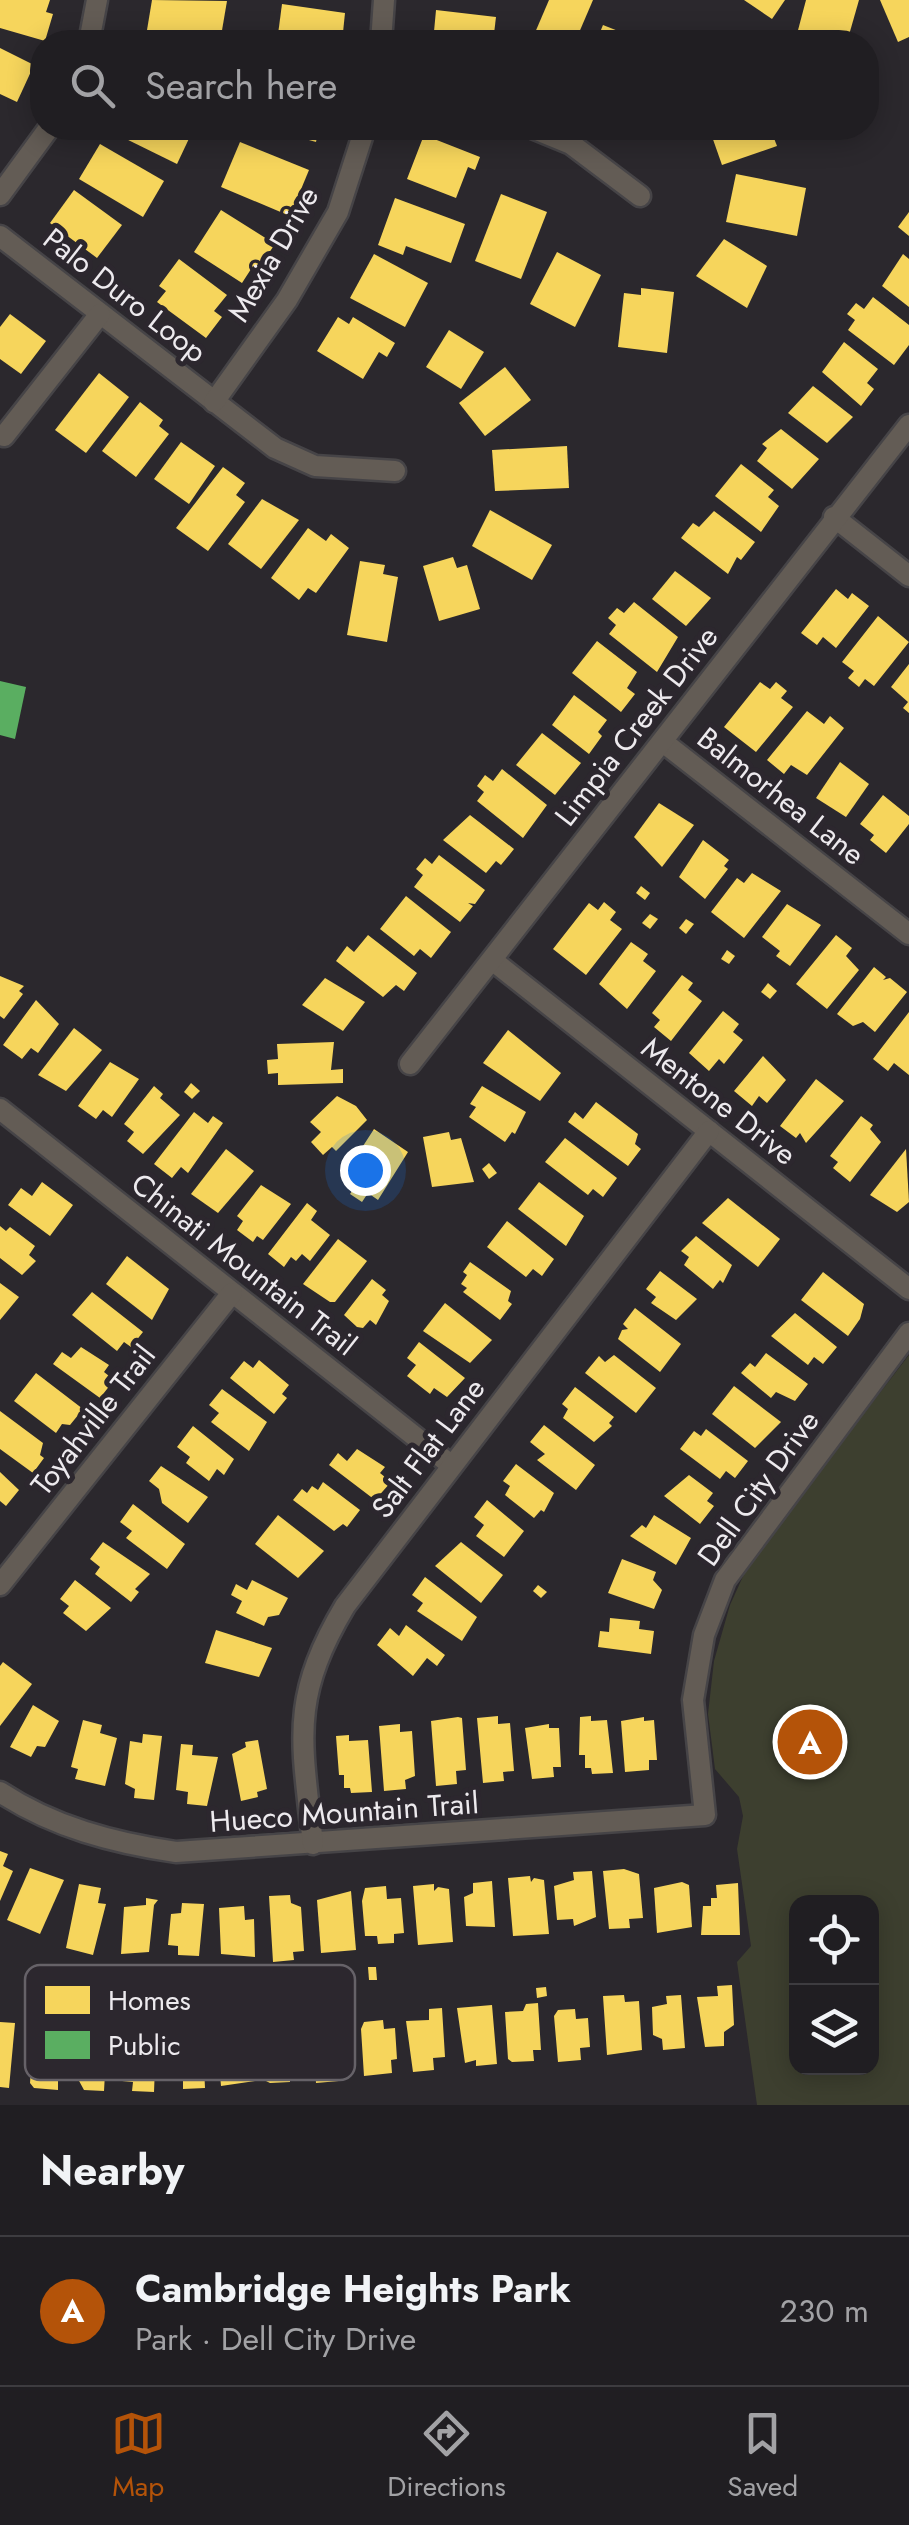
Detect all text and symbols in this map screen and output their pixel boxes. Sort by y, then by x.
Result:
search box [30,30,879,140]
icon: search [65,58,120,113]
text: Search here [145,58,337,113]
street label: Mexia Drive [217,178,329,330]
street label: Palo Duro Loop [34,217,216,373]
street label: Limpia Creek Drive [544,617,728,835]
street label: Balmorhea Lane [688,717,874,875]
street label: Mentone Drive [632,1027,806,1175]
your location [340,1145,391,1196]
street label: Chinati Mountain Trail [122,1162,366,1366]
street label: Toyahville Trail [21,1336,165,1504]
street label: Salt Flat Lane [361,1369,495,1527]
street label: Dell City Drive [687,1401,829,1575]
pin: A [778,1704,842,1780]
street label: Hueco Mountain Trail [208,1781,480,1843]
map controls [789,1895,879,2075]
button: locate [789,1895,879,1985]
legend [25,1965,355,2080]
text: Homes [108,1980,191,2021]
button: layers [789,1985,879,2075]
text: Public [108,2025,181,2066]
text: Nearby [40,2140,184,2201]
text: Cambridge Heights Park [135,2261,571,2316]
text: A [61,2288,84,2334]
text: 230 m [780,2288,869,2334]
text: Park · Dell City Drive [135,2316,416,2362]
tab: Map [111,2406,166,2507]
tab: Directions [387,2406,506,2507]
tab: Saved [727,2406,798,2507]

